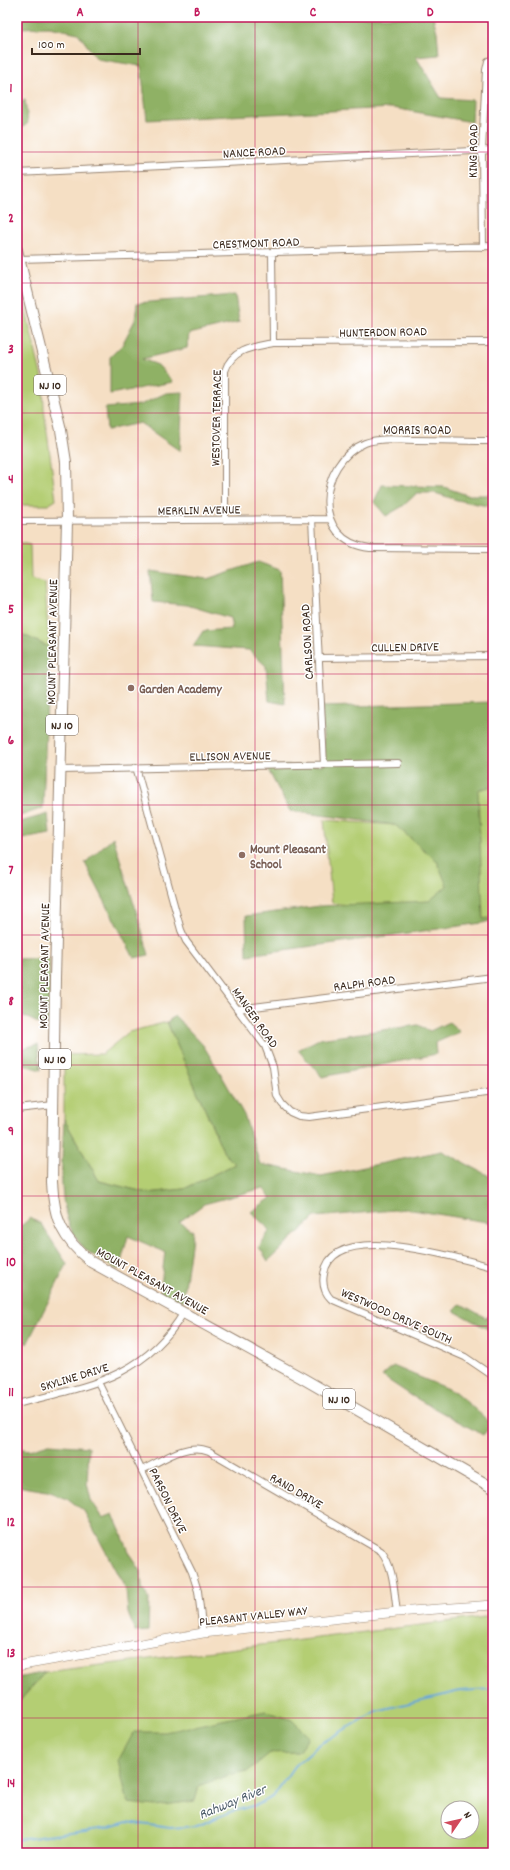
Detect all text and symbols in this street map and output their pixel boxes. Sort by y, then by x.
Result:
text: A [76,4,84,23]
text: B [194,4,200,23]
text: C [310,4,317,23]
text: D [427,4,434,23]
scale bar [32,30,140,56]
text: 100 m [38,37,65,54]
text: 1 [10,80,13,99]
street label: KING ROAD [465,124,484,178]
street label: NANCE ROAD [222,142,286,165]
text: 2 [8,210,14,229]
street label: CRESTMONT ROAD [212,233,300,256]
street label: HUNTERDON ROAD [339,323,427,344]
text: 3 [8,341,14,360]
street label: WESTOVER TERRACE [207,370,228,466]
road number: NJ 10 [34,375,66,395]
street label: MORRIS ROAD [383,422,451,441]
text: 4 [8,471,14,490]
street label: MERKLIN AVENUE [158,501,241,522]
street label: MOUNT PLEASANT AVENUE [43,579,64,705]
text: 5 [8,601,14,620]
street label: CARLSON ROAD [297,603,320,680]
street label: CULLEN DRIVE [371,638,439,659]
place label: Garden Academy [139,681,222,700]
marker: Garden Academy [126,683,136,693]
road number: NJ 10 [46,715,78,735]
text: 6 [8,732,15,751]
street label: ELLISON AVENUE [189,747,271,768]
place label: Mount Pleasant School [250,841,326,875]
marker: Mount Pleasant School [237,850,247,860]
text: 7 [9,862,14,881]
street label: MOUNT PLEASANT AVENUE [35,903,56,1029]
street label: RALPH ROAD [332,971,396,998]
street label: MANGER ROAD [226,984,282,1053]
text: 8 [8,993,14,1012]
road number: NJ 10 [39,1049,71,1069]
text: 9 [8,1123,14,1142]
street label: MOUNT PLEASANT AVENUE [92,1243,211,1321]
text: 10 [6,1254,16,1273]
street label: WESTWOOD DRIVE SOUTH [337,1284,455,1350]
street label: SKYLINE DRIVE [38,1359,111,1398]
text: 11 [8,1384,14,1403]
road number: NJ 10 [323,1389,355,1409]
street label: PARSON DRIVE [143,1465,191,1537]
street label: RAND DRIVE [266,1469,326,1515]
text: 12 [7,1514,16,1533]
street label: PLEASANT VALLEY WAY [198,1602,309,1633]
text: 13 [7,1645,16,1664]
text: 14 [7,1775,15,1794]
water label: Rahway River [196,1780,271,1825]
north arrow [440,1800,480,1840]
text: N [458,1809,475,1823]

